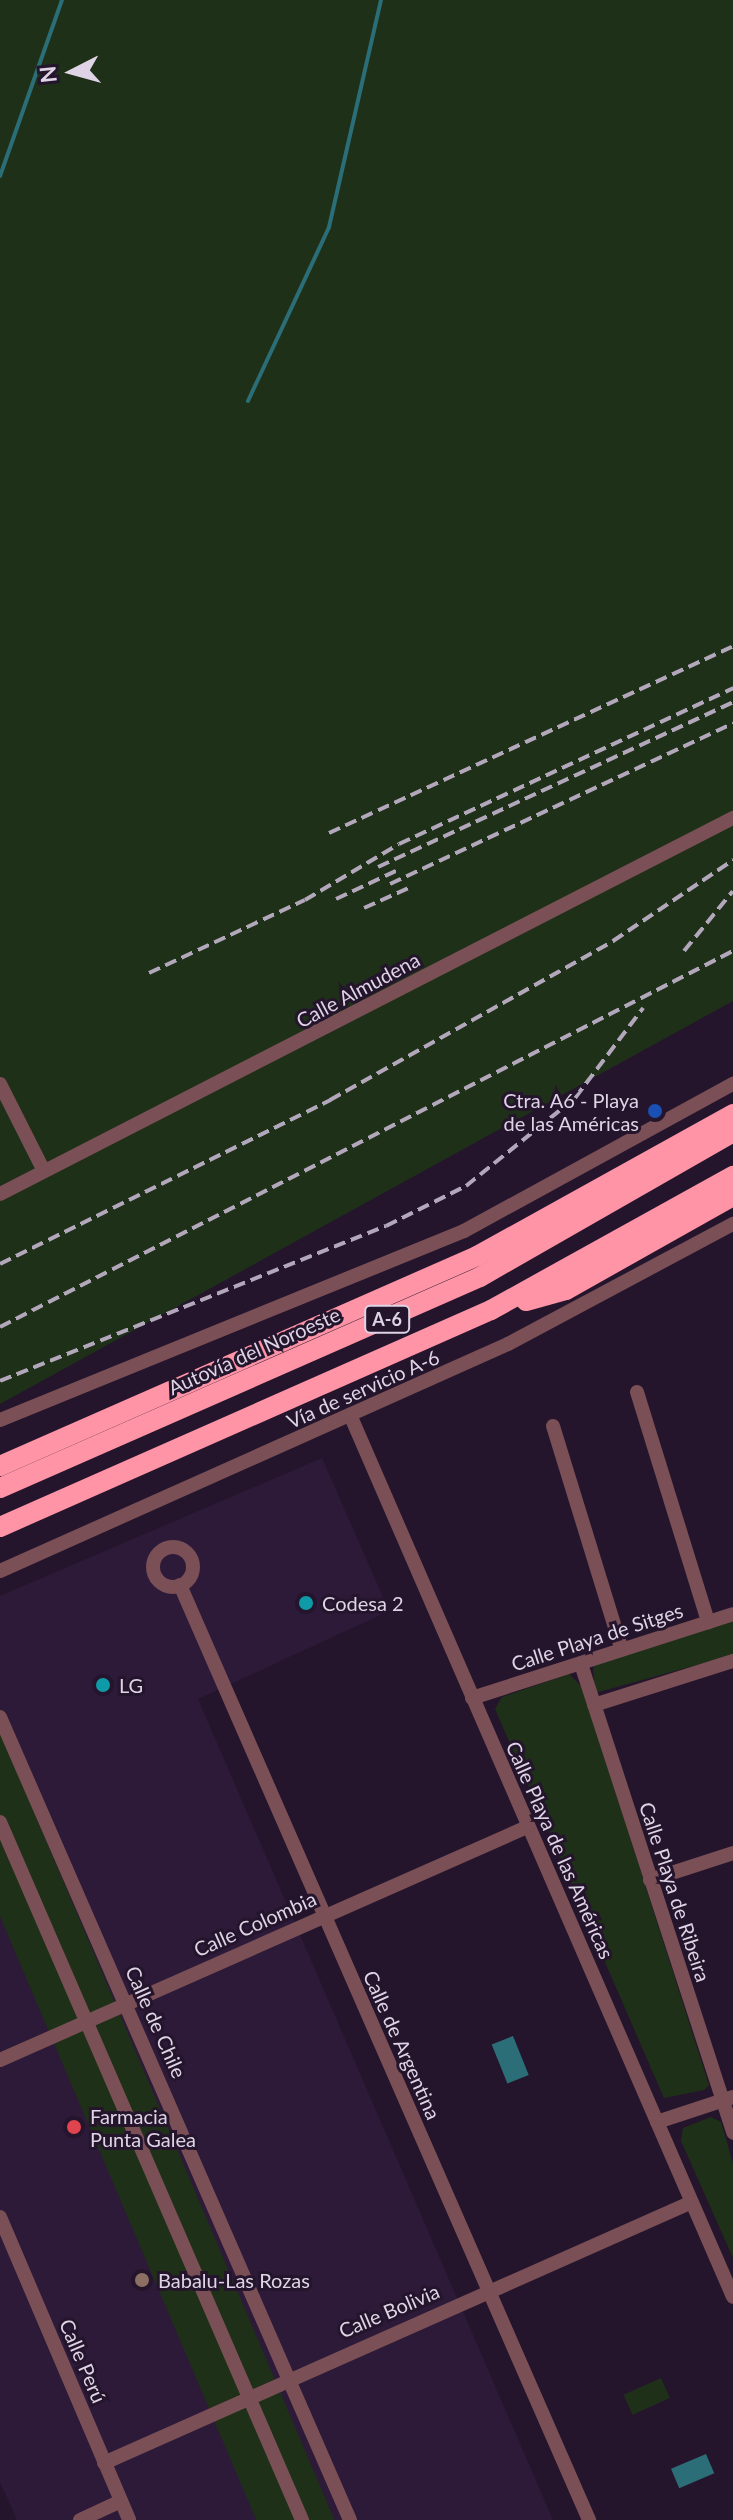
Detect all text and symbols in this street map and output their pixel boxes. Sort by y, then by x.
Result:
north arrow [32,32,112,112]
text: N [33,65,62,84]
street label: Calle Almudena [292,947,424,1033]
place label: Ctra. A6 - Playa de las Américas [503,1088,639,1135]
marker: Ctra. A6 - Playa de las Américas [646,1102,664,1120]
street label: Autovía del Noroeste [164,1302,344,1400]
road number: A-6 [363,1305,411,1333]
street label: Vía de servicio A-6 [283,1345,443,1433]
place label: Codesa 2 [322,1591,404,1615]
marker: Codesa 2 [297,1594,315,1612]
street label: Calle Playa de Sitges [508,1598,686,1676]
place label: LG [119,1673,143,1697]
marker: LG [94,1676,112,1694]
street label: Calle Playa de las Américas [501,1737,619,1963]
street label: Calle Playa de Ribeira [635,1799,715,1985]
street label: Calle Colombia [190,1886,320,1962]
street label: Calle de Chile [121,1962,191,2082]
street label: Calle de Argentina [358,1967,446,2123]
place label: Farmacia Punta Galea [90,2104,196,2151]
marker: Farmacia Punta Galea [65,2118,83,2136]
place label: Babalu-Las Rozas [158,2268,310,2292]
marker: Babalu-Las Rozas [133,2271,151,2289]
street label: Calle Bolivia [335,2279,443,2343]
street label: Calle Perú [55,2315,111,2407]

